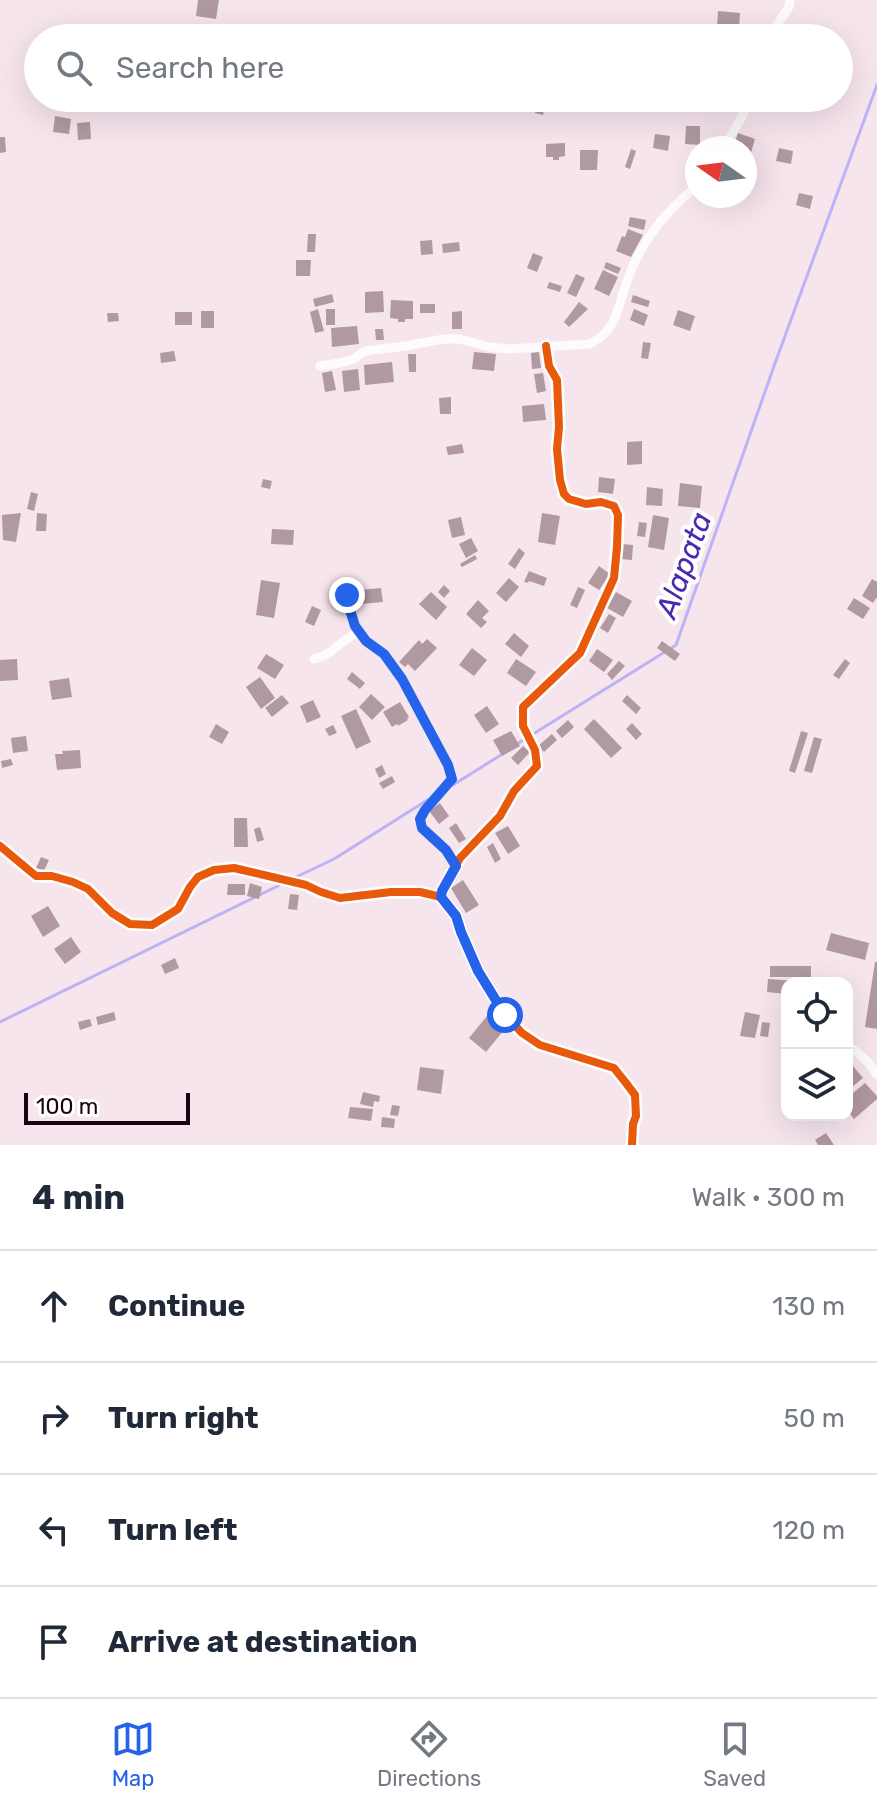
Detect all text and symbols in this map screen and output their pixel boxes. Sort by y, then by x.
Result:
search box [24,24,853,112]
icon: search [52,46,96,90]
text: Search here [116,50,284,86]
north arrow [685,136,757,208]
water label: Alapata [648,507,720,625]
route end [329,577,365,613]
map controls [781,977,853,1121]
button: locate [781,977,853,1049]
route start [487,997,523,1033]
button: layers [781,1049,853,1121]
scale bar [24,1089,190,1125]
text: 100 m [36,1093,98,1120]
text: 4 min [32,1177,125,1218]
text: Walk · 300 m [691,1182,845,1213]
icon: ahead [32,1284,76,1328]
text: Continue [108,1288,245,1324]
text: 130 m [772,1291,845,1322]
icon: right [32,1396,76,1440]
text: Turn right [108,1400,259,1436]
text: 50 m [784,1403,845,1434]
icon: left [32,1508,76,1552]
text: Turn left [108,1512,238,1548]
text: 120 m [773,1515,845,1546]
icon: arrive [32,1620,76,1664]
text: Arrive at destination [108,1624,418,1660]
tab: Map [111,1717,155,1792]
tab: Directions [377,1717,481,1792]
tab: Saved [703,1717,766,1792]

